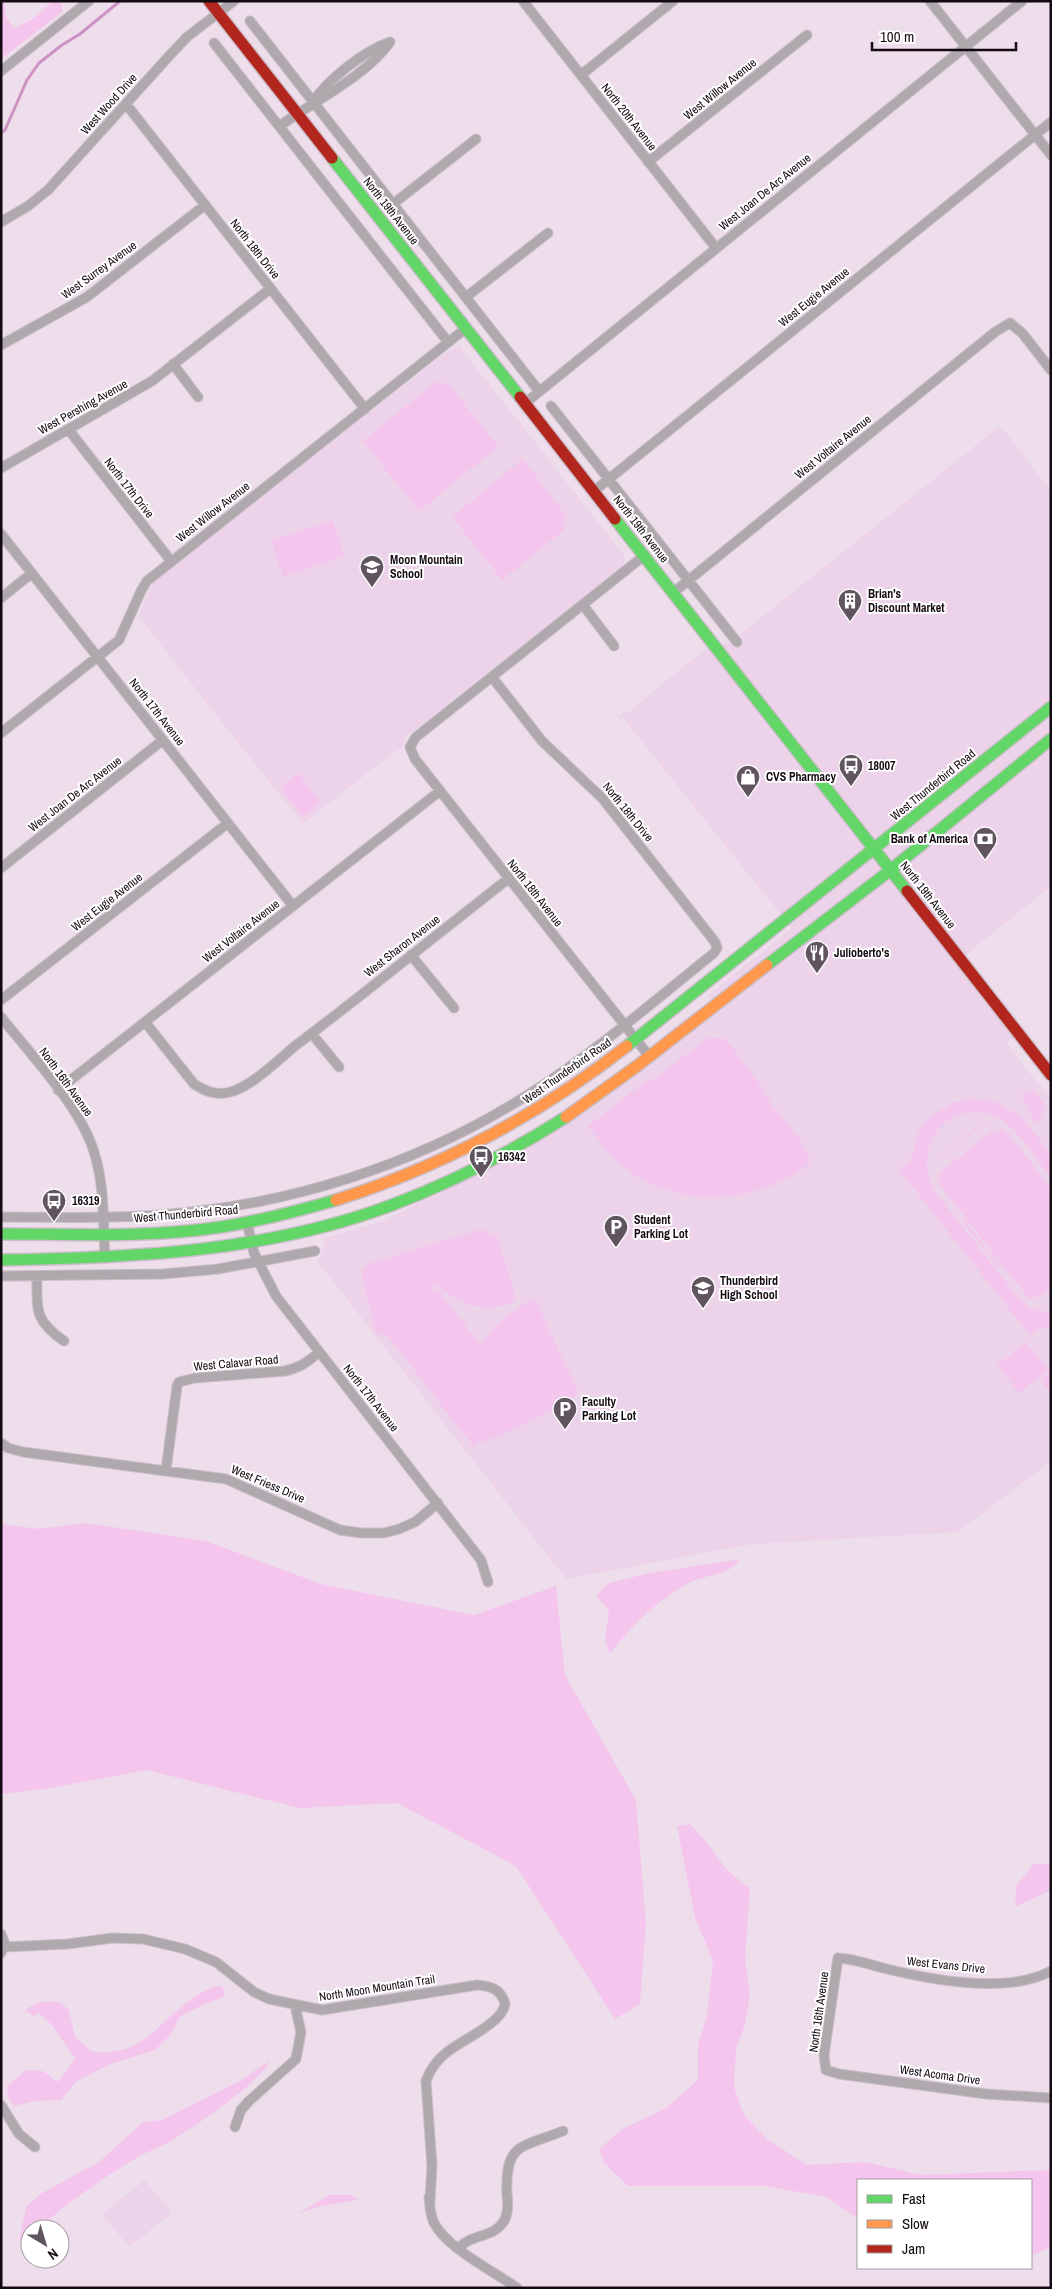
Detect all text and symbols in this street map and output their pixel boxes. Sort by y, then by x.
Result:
scale bar [872,20,1016,52]
text: 100 m [880,26,914,47]
street label: West Willow Avenue [680,55,760,123]
street label: West Wood Drive [77,70,141,138]
street label: North 20th Avenue [598,80,660,154]
street label: West Joan De Arc Avenue [716,150,814,234]
street label: North 19th Avenue [360,174,422,248]
street label: North 18th Drive [226,216,284,282]
street label: West Surrey Avenue [58,237,140,303]
street label: West Eugie Avenue [776,264,852,330]
street label: West Pershing Avenue [35,376,131,438]
street label: West Voltaire Avenue [792,411,874,483]
street label: North 17th Drive [100,455,158,521]
street label: West Willow Avenue [173,478,253,546]
street label: North 19th Avenue [610,492,672,566]
place label: Moon Mountain School [390,552,463,582]
school or university icon: Moon Mountain School [359,554,385,588]
place label: Brian's Discount Market [868,586,945,616]
building icon: Brian's Discount Market [837,588,863,622]
street label: North 17th Avenue [126,675,188,749]
street label: West Thunderbird Road [887,746,979,824]
street label: West Joan De Arc Avenue [25,753,125,835]
bus stop icon: 18007 [838,753,864,787]
place label: 18007 [868,758,896,774]
shop icon: CVS Pharmacy [735,764,761,798]
place label: CVS Pharmacy [766,769,837,785]
street label: North 18th Drive [599,779,657,845]
bank icon: Bank of America [972,826,998,860]
place label: Bank of America [891,831,969,847]
street label: North 18th Avenue [504,856,566,930]
street label: North 19th Avenue [897,858,959,932]
street label: West Eugie Avenue [68,869,146,935]
street label: West Voltaire Avenue [199,896,283,966]
street label: West Sharon Avenue [361,911,443,981]
restaurant icon: Julioberto's [804,940,830,974]
place label: Julioberto's [834,945,890,961]
street label: West Thunderbird Road [520,1034,614,1108]
street label: North 16th Avenue [36,1044,96,1120]
bus stop icon: 16342 [468,1144,494,1178]
place label: 16342 [498,1149,526,1165]
bus stop icon: 16319 [41,1188,67,1222]
place label: 16319 [72,1193,100,1209]
street label: West Thunderbird Road [133,1201,239,1227]
place label: Student Parking Lot [634,1212,689,1242]
parking icon: Student Parking Lot [603,1214,629,1248]
place label: Thunderbird High School [720,1273,778,1303]
school or university icon: Thunderbird High School [690,1275,716,1309]
street label: West Calavar Road [193,1351,279,1375]
street label: North 17th Avenue [340,1361,402,1435]
place label: Faculty Parking Lot [582,1394,637,1424]
parking icon: Faculty Parking Lot [552,1396,578,1430]
street label: West Friess Drive [229,1461,307,1507]
street label: West Evans Drive [906,1953,986,1977]
street label: North Moon Mountain Trail [318,1971,436,2005]
street label: North 16th Avenue [805,1971,833,2053]
street label: West Acoma Drive [899,2061,981,2089]
legend [857,2179,1032,2269]
text: Fast [902,2188,926,2209]
text: Slow [902,2213,929,2234]
north arrow [20,2219,70,2269]
text: Jam [902,2238,925,2259]
text: N [44,2245,62,2264]

